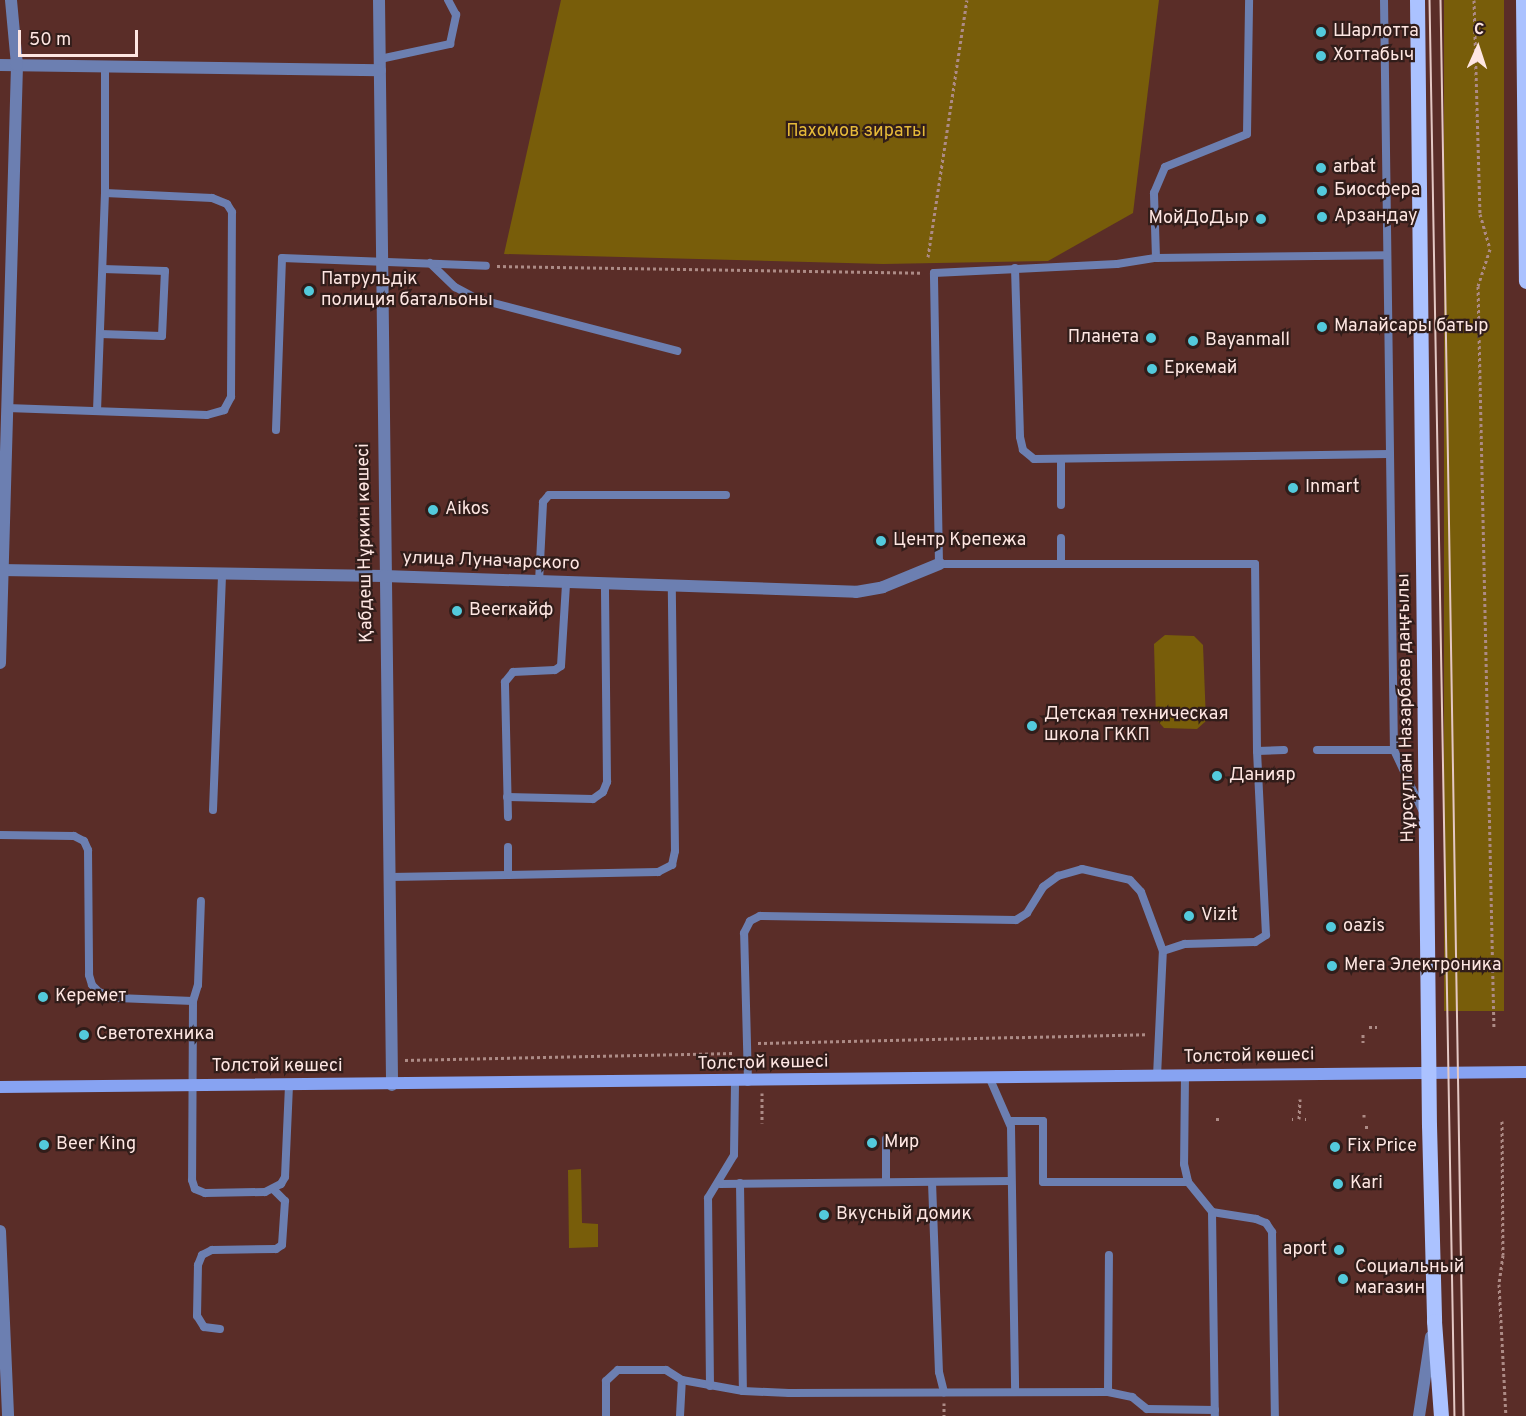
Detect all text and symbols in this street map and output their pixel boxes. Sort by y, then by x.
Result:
scale bar [21,18,141,56]
north arrow [1448,18,1508,78]
text: С [1473,20,1485,40]
place label: Шарлотта [1333,21,1419,43]
marker: Шарлотта [1314,25,1328,39]
text: 50 m [29,29,71,52]
place label: Хоттабыч [1333,45,1414,67]
marker: Хоттабыч [1314,49,1328,63]
park label: Пахомов зираты [786,121,926,143]
place label: arbat [1333,157,1376,179]
marker: arbat [1314,161,1328,175]
place label: Биосфера [1334,180,1420,202]
marker: Биосфера [1315,184,1329,198]
place label: Арзандау [1334,206,1418,228]
place label: МойДоДыр [1148,208,1249,230]
marker: Арзандау [1315,210,1329,224]
marker: МойДоДыр [1254,212,1268,226]
place label: Патрульдік полиция батальоны [321,270,493,312]
marker: Патрульдік полиция батальоны [302,284,316,298]
place label: Малайсары батыр [1334,316,1489,338]
marker: Малайсары батыр [1315,320,1329,334]
place label: Планета [1068,327,1139,349]
place label: Bayanmall [1205,330,1290,352]
marker: Планета [1144,331,1158,345]
marker: Bayanmall [1186,334,1200,348]
place label: Еркемай [1164,358,1237,380]
marker: Еркемай [1145,362,1159,376]
street label: Қабдеш Нұркин көшесі [353,443,379,643]
place label: Inmart [1305,477,1360,499]
marker: Inmart [1286,481,1300,495]
place label: Aikos [445,499,489,521]
marker: Aikos [426,503,440,517]
place label: Центр Крепежа [893,530,1026,552]
marker: Центр Крепежа [874,534,888,548]
street label: улица Луначарского [402,548,580,576]
street label: Нұрсұлтан Назарбаев даңғылы [1394,573,1420,843]
place label: Beerкайф [469,600,553,622]
marker: Beerкайф [450,604,464,618]
place label: Детская техническая школа ГККП [1044,705,1228,748]
marker: Детская техническая школа ГККП [1025,719,1039,733]
place label: Данияр [1229,765,1296,787]
marker: Данияр [1210,769,1224,783]
place label: Vizit [1201,905,1238,927]
marker: Vizit [1182,909,1196,923]
place label: oazis [1343,916,1385,938]
marker: oazis [1324,920,1338,934]
place label: Мега Электроника [1344,955,1502,977]
marker: Мега Электроника [1325,959,1339,973]
place label: Керемет [55,986,126,1008]
marker: Керемет [36,990,50,1004]
place label: Светотехника [96,1024,214,1046]
marker: Светотехника [77,1028,91,1042]
street label: Толстой көшесі [1183,1045,1315,1069]
street label: Толстой көшесі [697,1052,829,1076]
street label: Толстой көшесі [212,1056,342,1078]
place label: Мир [884,1132,919,1154]
place label: Beer King [56,1134,136,1156]
marker: Мир [865,1136,879,1150]
place label: Fix Price [1347,1136,1417,1158]
marker: Beer King [37,1138,51,1152]
marker: Fix Price [1328,1140,1342,1154]
place label: Kari [1350,1173,1383,1195]
marker: Kari [1331,1177,1345,1191]
place label: Вкусный домик [836,1204,972,1226]
marker: Вкусный домик [817,1208,831,1222]
place label: aport [1283,1239,1327,1261]
marker: aport [1332,1243,1346,1257]
place label: Социальный магазин [1355,1258,1464,1300]
marker: Социальный магазин [1336,1272,1350,1286]

